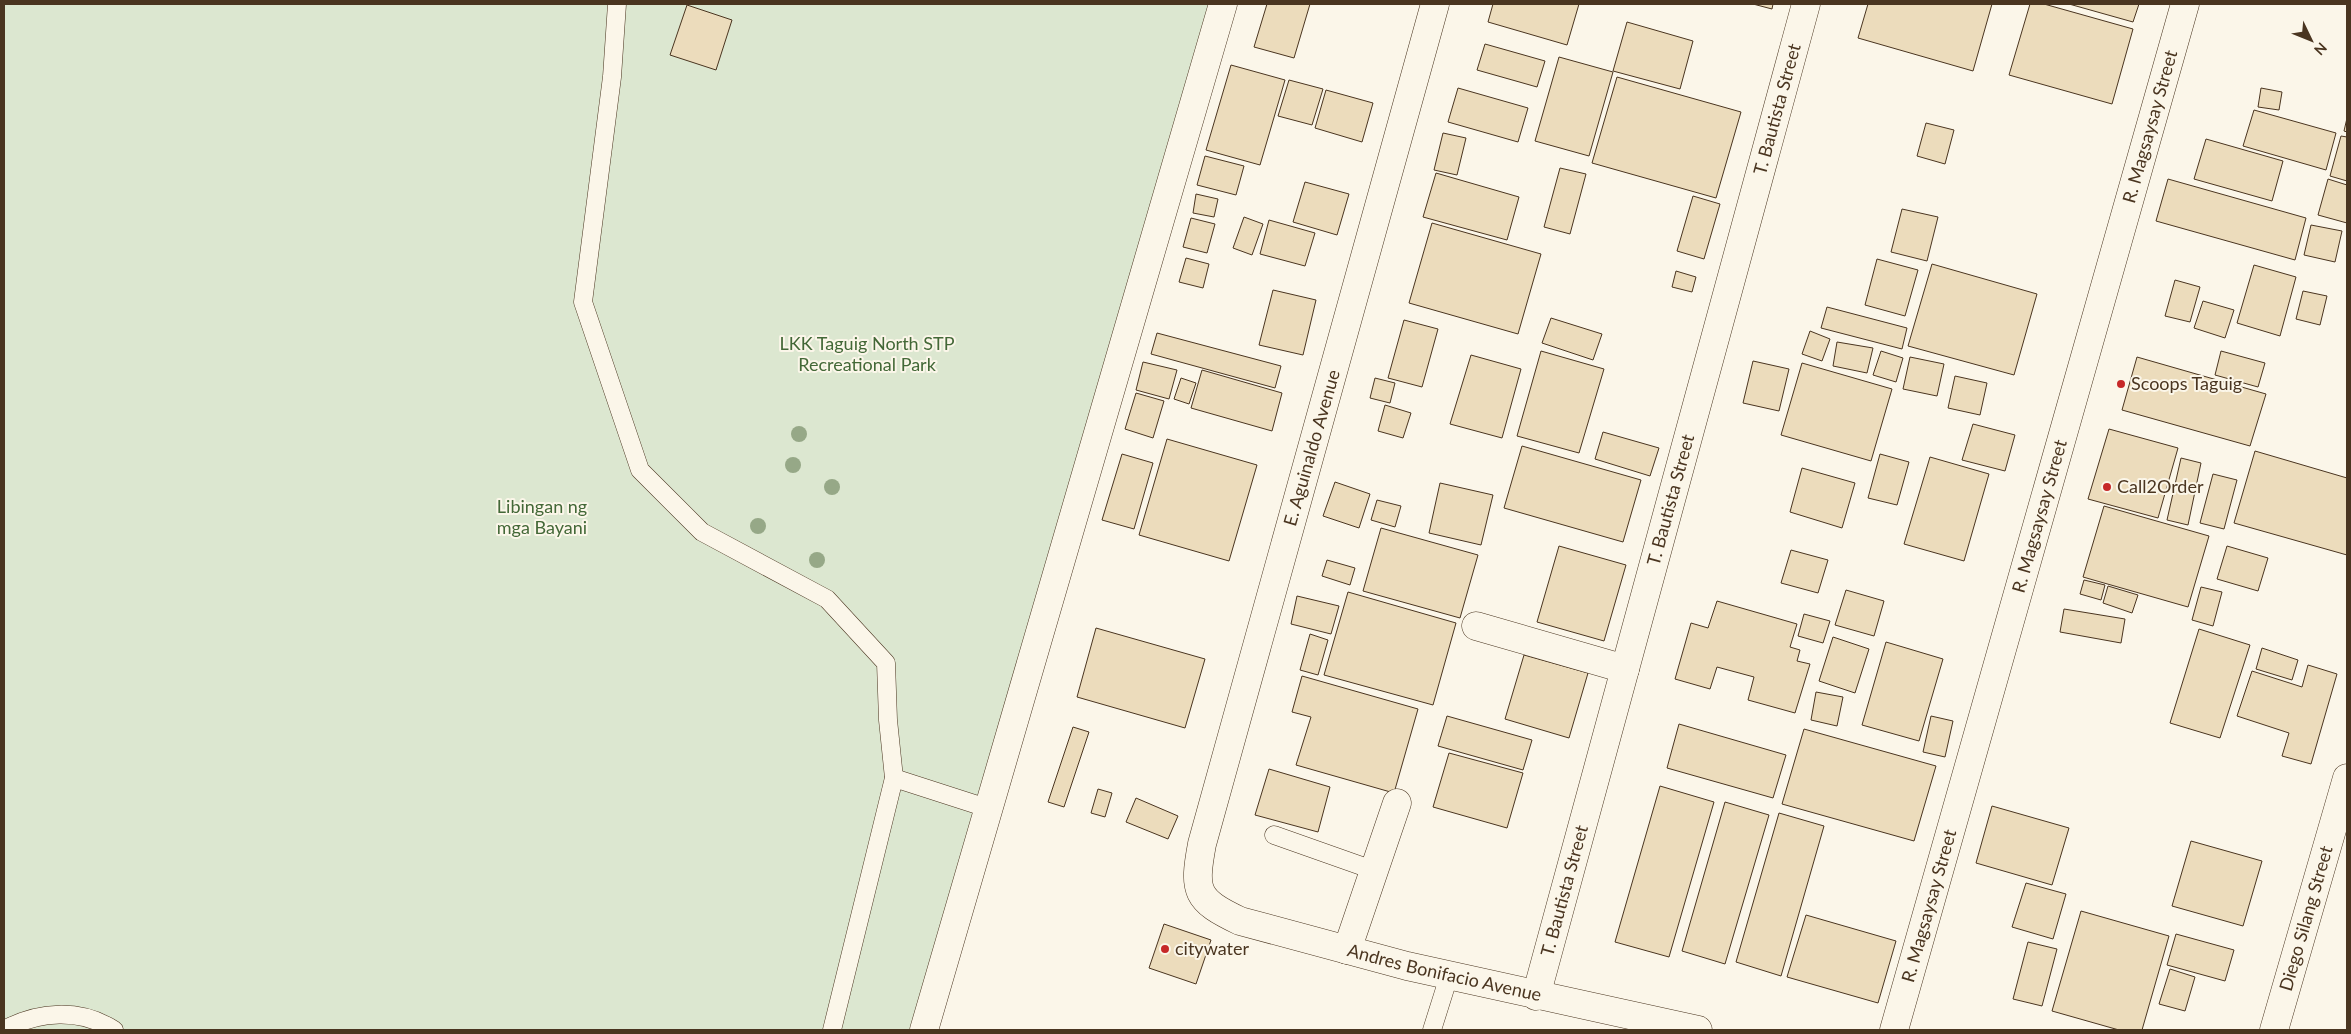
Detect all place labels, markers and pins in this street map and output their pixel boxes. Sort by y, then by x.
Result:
place label: Scoops Taguig [2131,372,2242,394]
marker: Scoops Taguig [2115,378,2127,390]
place label: Call2Order [2117,475,2204,497]
marker: Call2Order [2101,481,2113,493]
place label: citywater [1175,937,1249,959]
marker: citywater [1159,943,1171,955]

